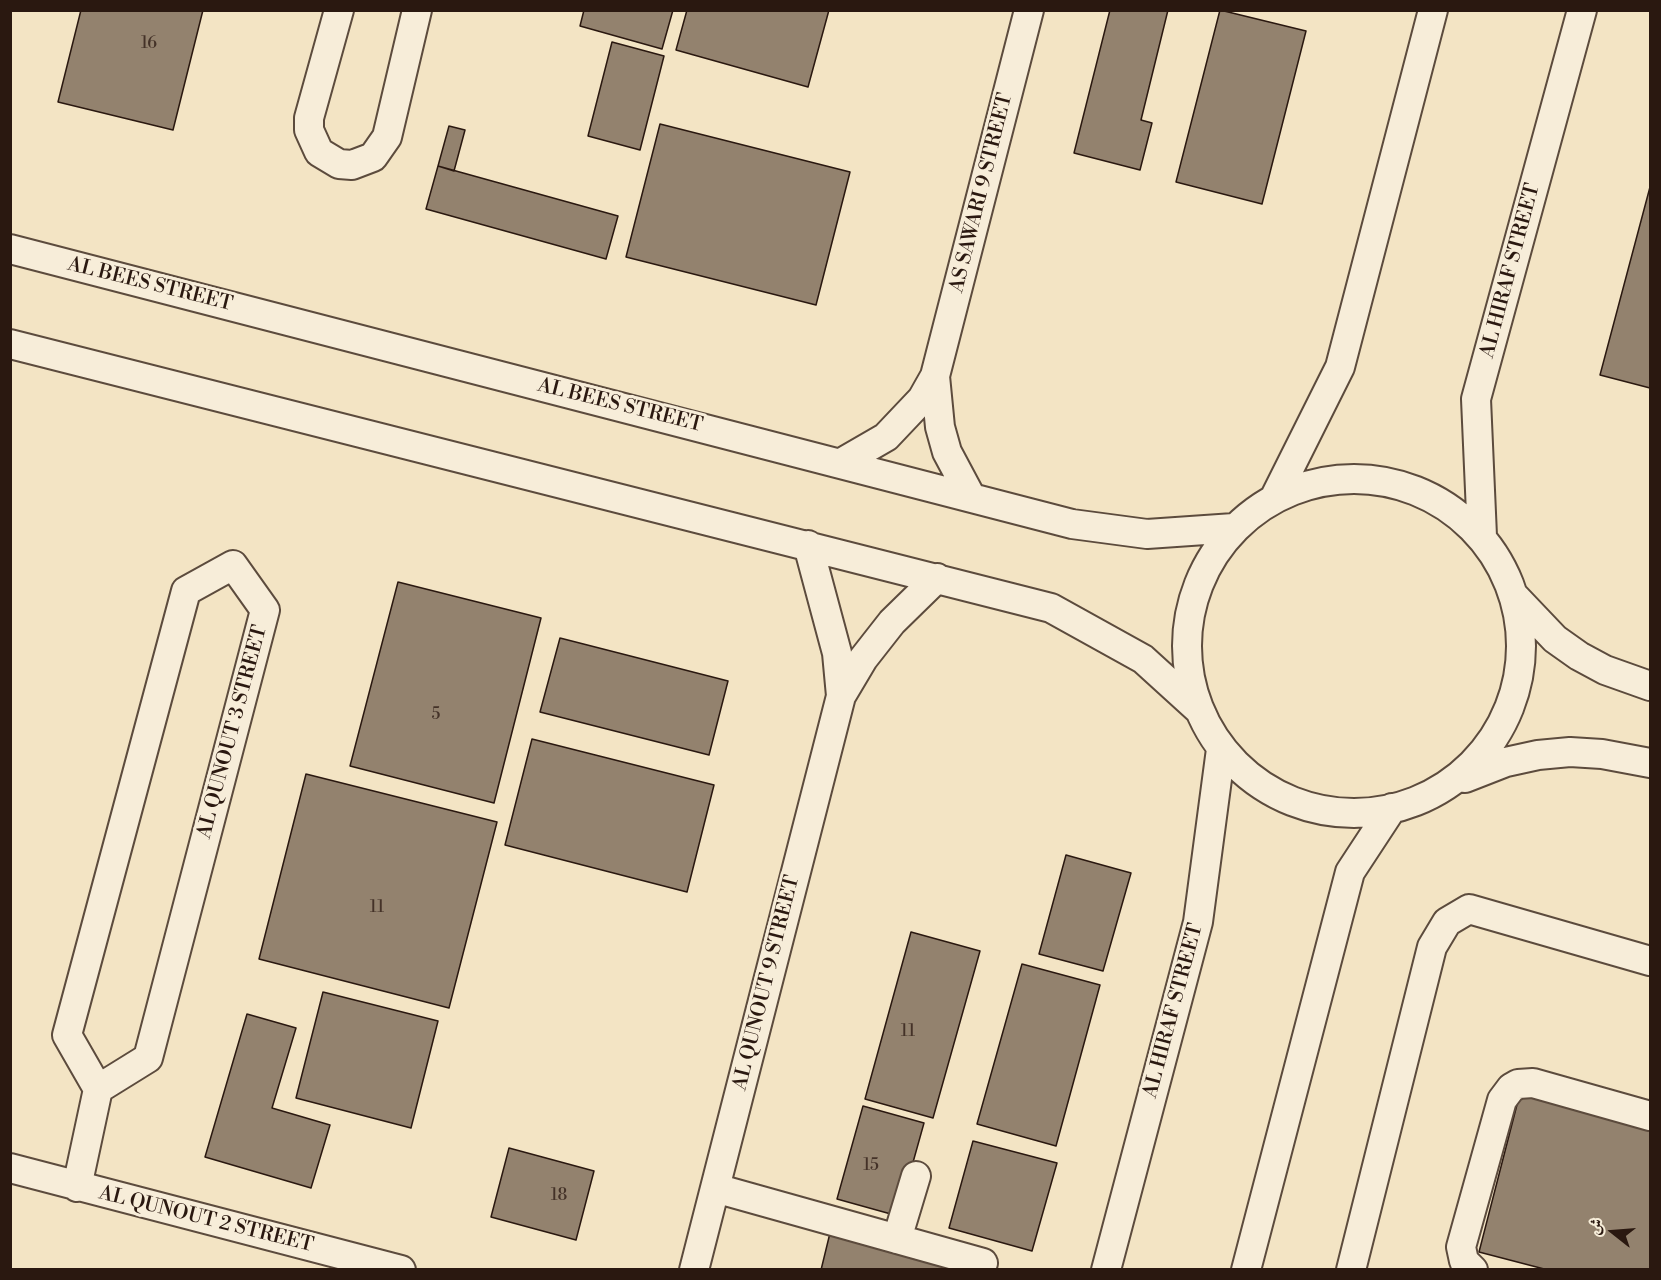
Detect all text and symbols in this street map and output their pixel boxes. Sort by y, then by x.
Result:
house number: 16 [141,34,157,54]
street label: AS SAWARI 9 STREET [946,91,1018,295]
street label: AL HIRAF STREET [1476,181,1546,361]
street label: AL BEES STREET [65,253,235,317]
street label: AL BEES STREET [535,374,705,438]
street label: AL QUNOUT 3 STREET [193,623,273,841]
house number: 5 [432,705,440,725]
street label: AL QUNOUT 9 STREET [729,873,805,1093]
house number: 11 [370,898,384,918]
street label: AL HIRAF STREET [1139,921,1209,1101]
house number: 11 [901,1022,915,1042]
house number: 15 [863,1156,879,1176]
street label: AL QUNOUT 2 STREET [96,1182,316,1258]
house number: 18 [551,1186,567,1206]
north arrow [1583,1202,1643,1262]
text: ش [1584,1216,1608,1237]

